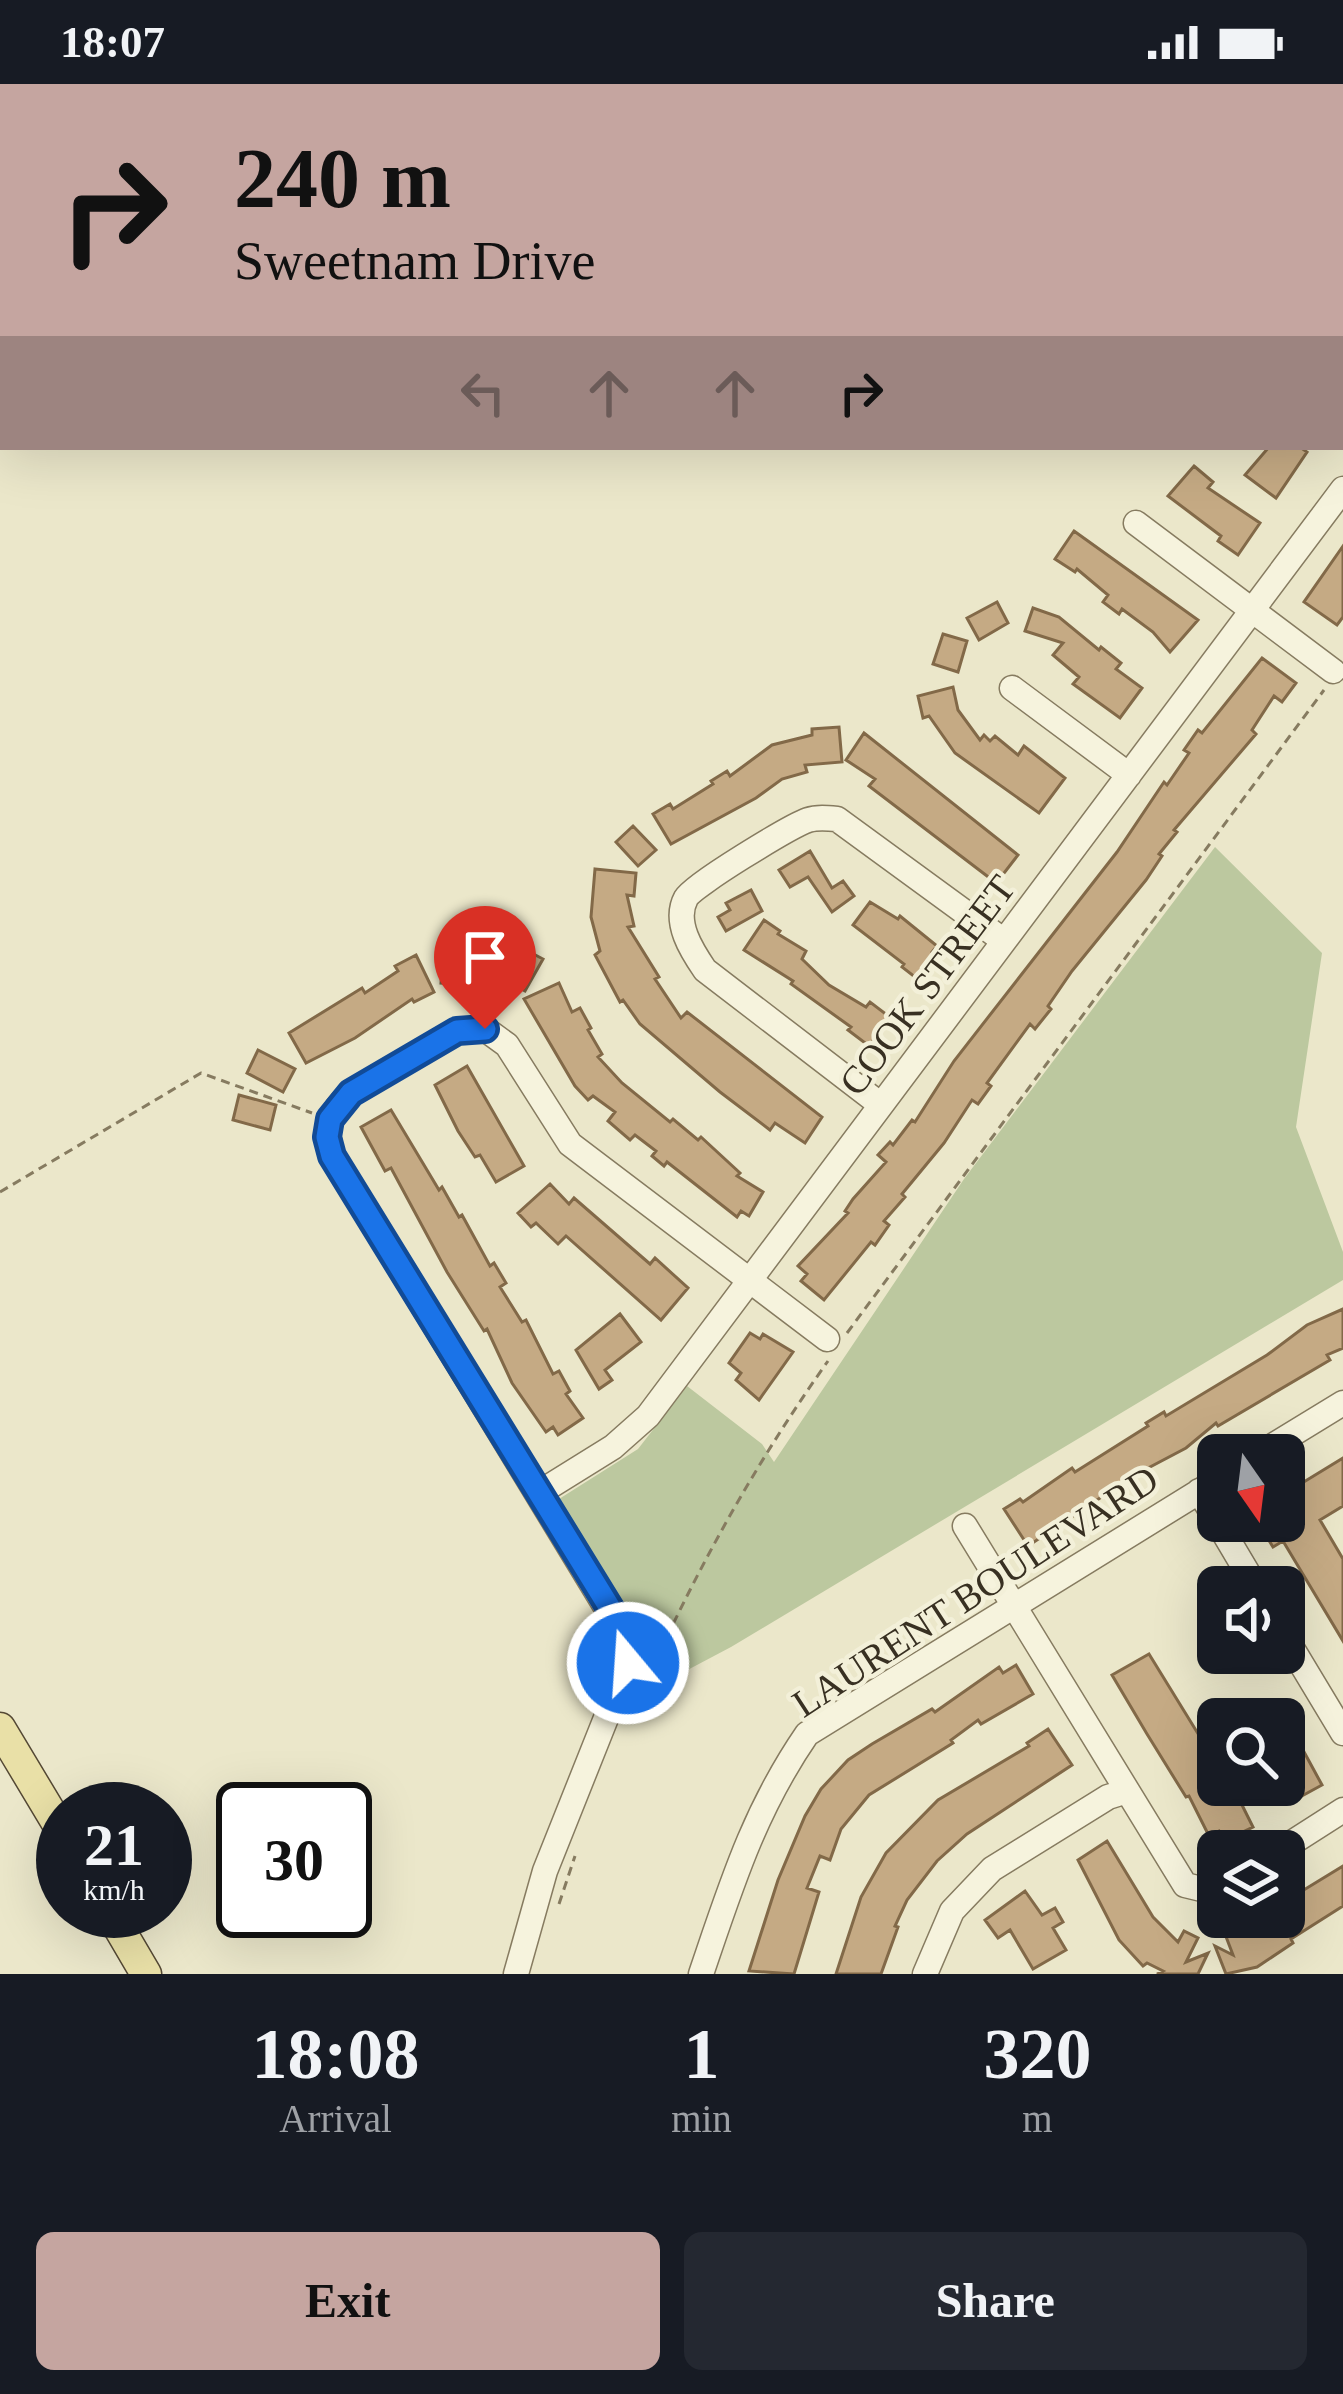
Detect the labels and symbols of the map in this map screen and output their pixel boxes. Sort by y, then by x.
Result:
street label: COOK STREET [831,867,1023,1103]
pin [434,906,536,1029]
north arrow [1197,1434,1305,1542]
street label: LAURENT BOULEVARD [784,1457,1166,1725]
position arrow [565,1600,691,1726]
speed limit sign: 30 [216,1782,372,1938]

